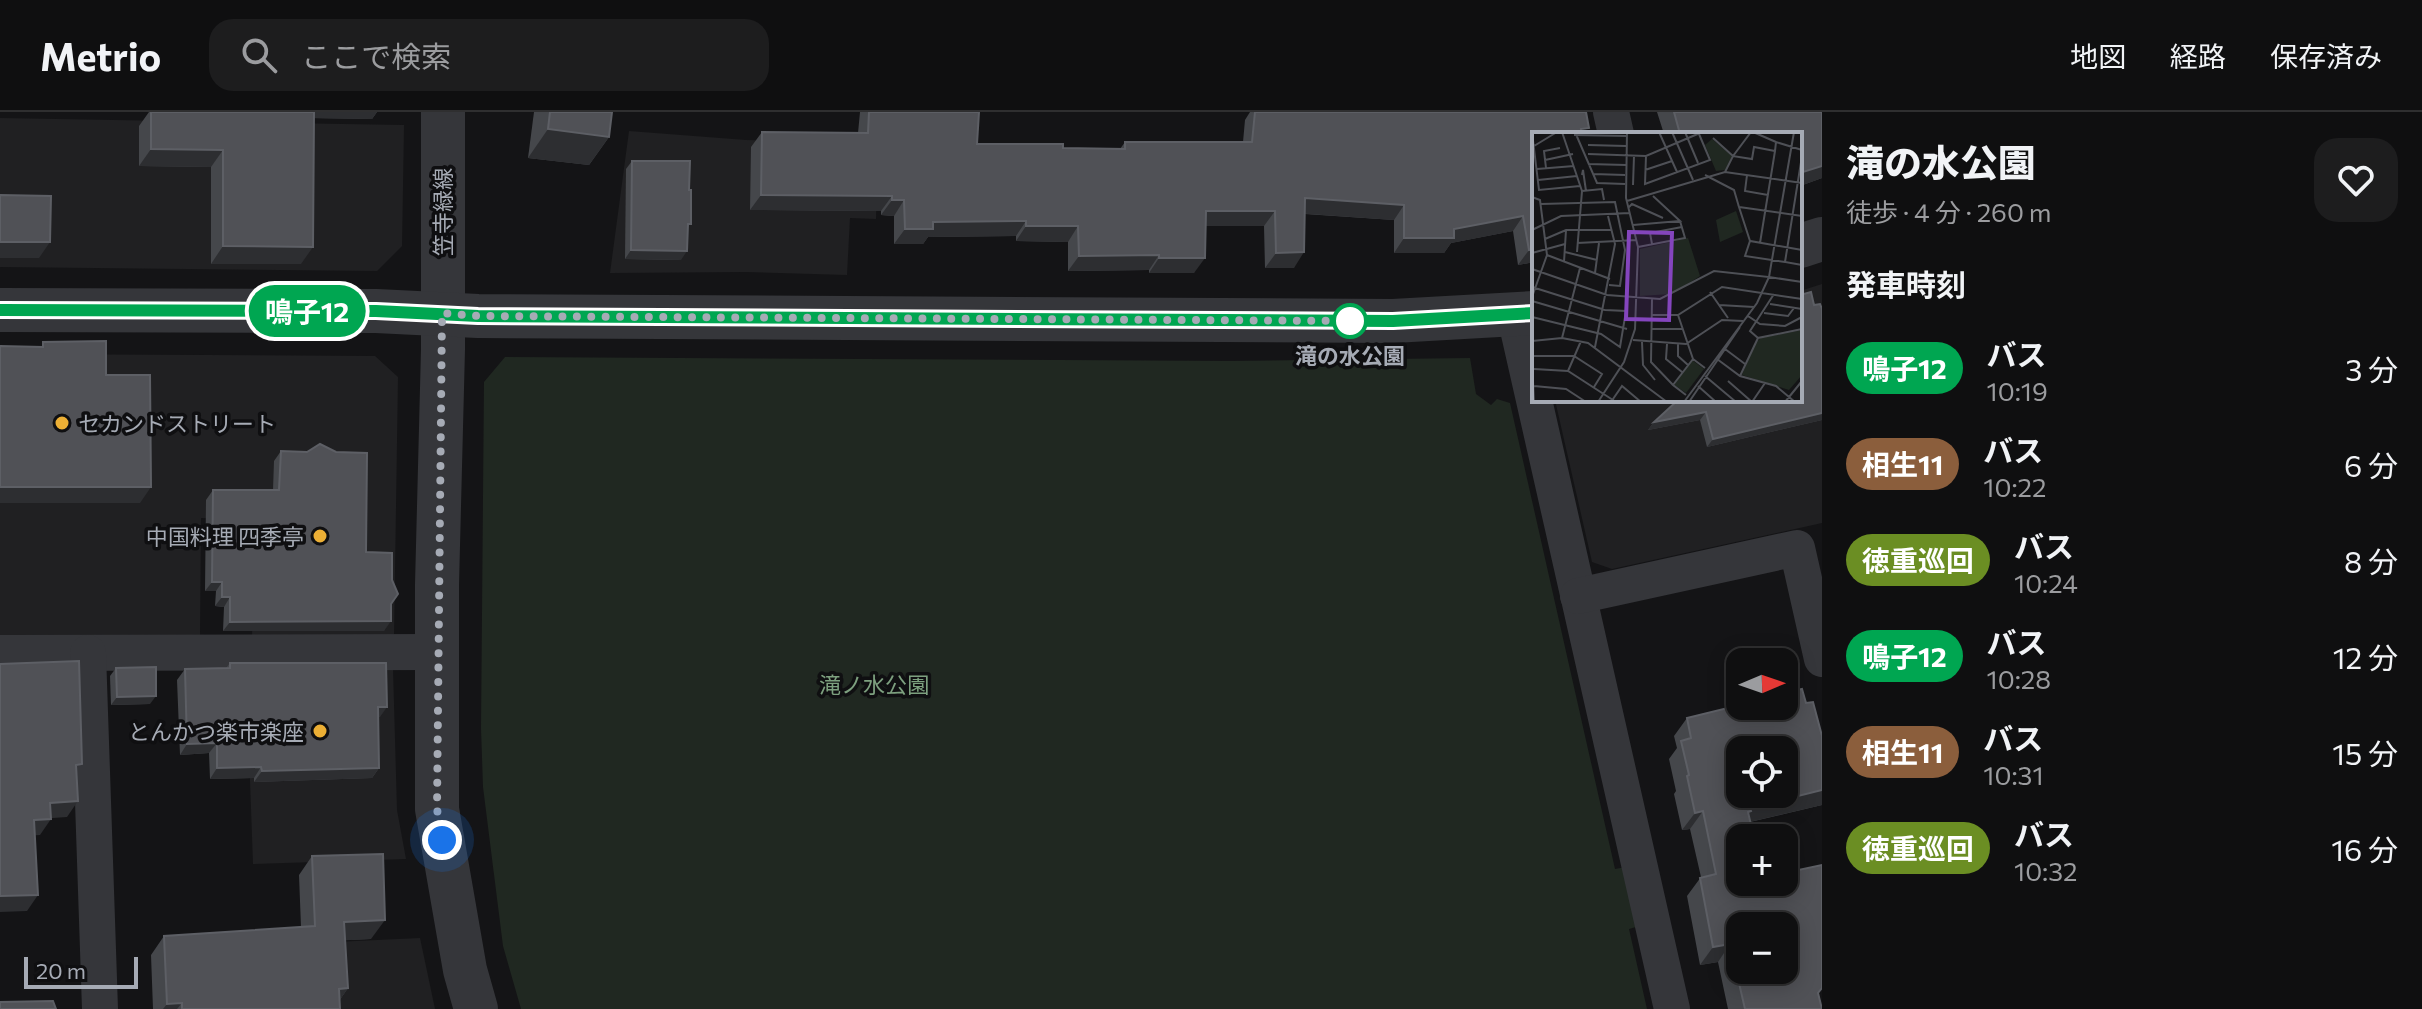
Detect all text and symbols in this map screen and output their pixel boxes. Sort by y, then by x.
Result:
search box [209,19,769,91]
text: Metrio [40,32,161,79]
icon: search [237,33,281,77]
text: ここで検索 [301,37,451,74]
text: 地図 [2070,39,2126,73]
text: 経路 [2170,39,2226,73]
text: 保存済み [2270,39,2382,73]
inset map [1532,132,1802,402]
text: 滝の水公園 [1846,138,2036,185]
button: heart [2314,138,2398,222]
street label: 笠寺緑線 [429,168,456,256]
text: 徒歩 · 4 分 · 260 m [1846,196,2052,227]
text: 発車時刻 [1846,265,1966,302]
line badge: 鳴子12 [251,285,363,337]
text: 鳴子12 [265,294,349,328]
marker: 滝の水公園 [1333,304,1367,338]
text: バス [1987,335,2047,372]
place label: 滝の水公園 [1295,342,1405,369]
text: 3 分 [2345,350,2398,387]
text: 鳴子12 [1862,351,1947,385]
text: 10:19 [1987,375,2048,406]
place label: セカンドストリート [78,410,276,437]
marker: セカンドストリート [53,414,71,432]
text: バス [1983,431,2043,468]
text: 6 分 [2344,446,2398,483]
text: 相生11 [1862,447,1943,481]
text: 10:22 [1983,471,2046,502]
place label: 中国料理 四季亭 [146,523,304,550]
marker: 中国料理 四季亭 [311,527,329,545]
text: バス [2014,527,2074,564]
text: 8 分 [2344,542,2398,579]
text: 徳重巡回 [1862,543,1974,577]
text: 10:24 [2014,567,2078,598]
text: バス [1987,623,2047,660]
text: 12 分 [2333,638,2398,675]
text: 鳴子12 [1862,639,1947,673]
north arrow [1726,648,1798,720]
map controls [1726,648,1798,984]
text: 10:28 [1987,663,2051,694]
park label: 滝ノ水公園 [819,671,929,698]
place label: とんかつ楽市楽座 [128,718,304,745]
text: バス [1983,719,2043,756]
marker: とんかつ楽市楽座 [311,722,329,740]
text: 15 分 [2332,734,2398,771]
text: 相生11 [1862,735,1943,769]
button: locate [1726,736,1798,808]
text: 10:31 [1983,759,2044,790]
text: バス [2014,815,2074,852]
your location [422,820,462,860]
button: + [1726,824,1798,896]
text: 16 分 [2331,830,2398,867]
text: 徳重巡回 [1862,831,1974,865]
text: 10:32 [2014,855,2077,886]
button: − [1726,912,1798,984]
scale bar [24,953,138,989]
text: 20 m [36,957,86,984]

